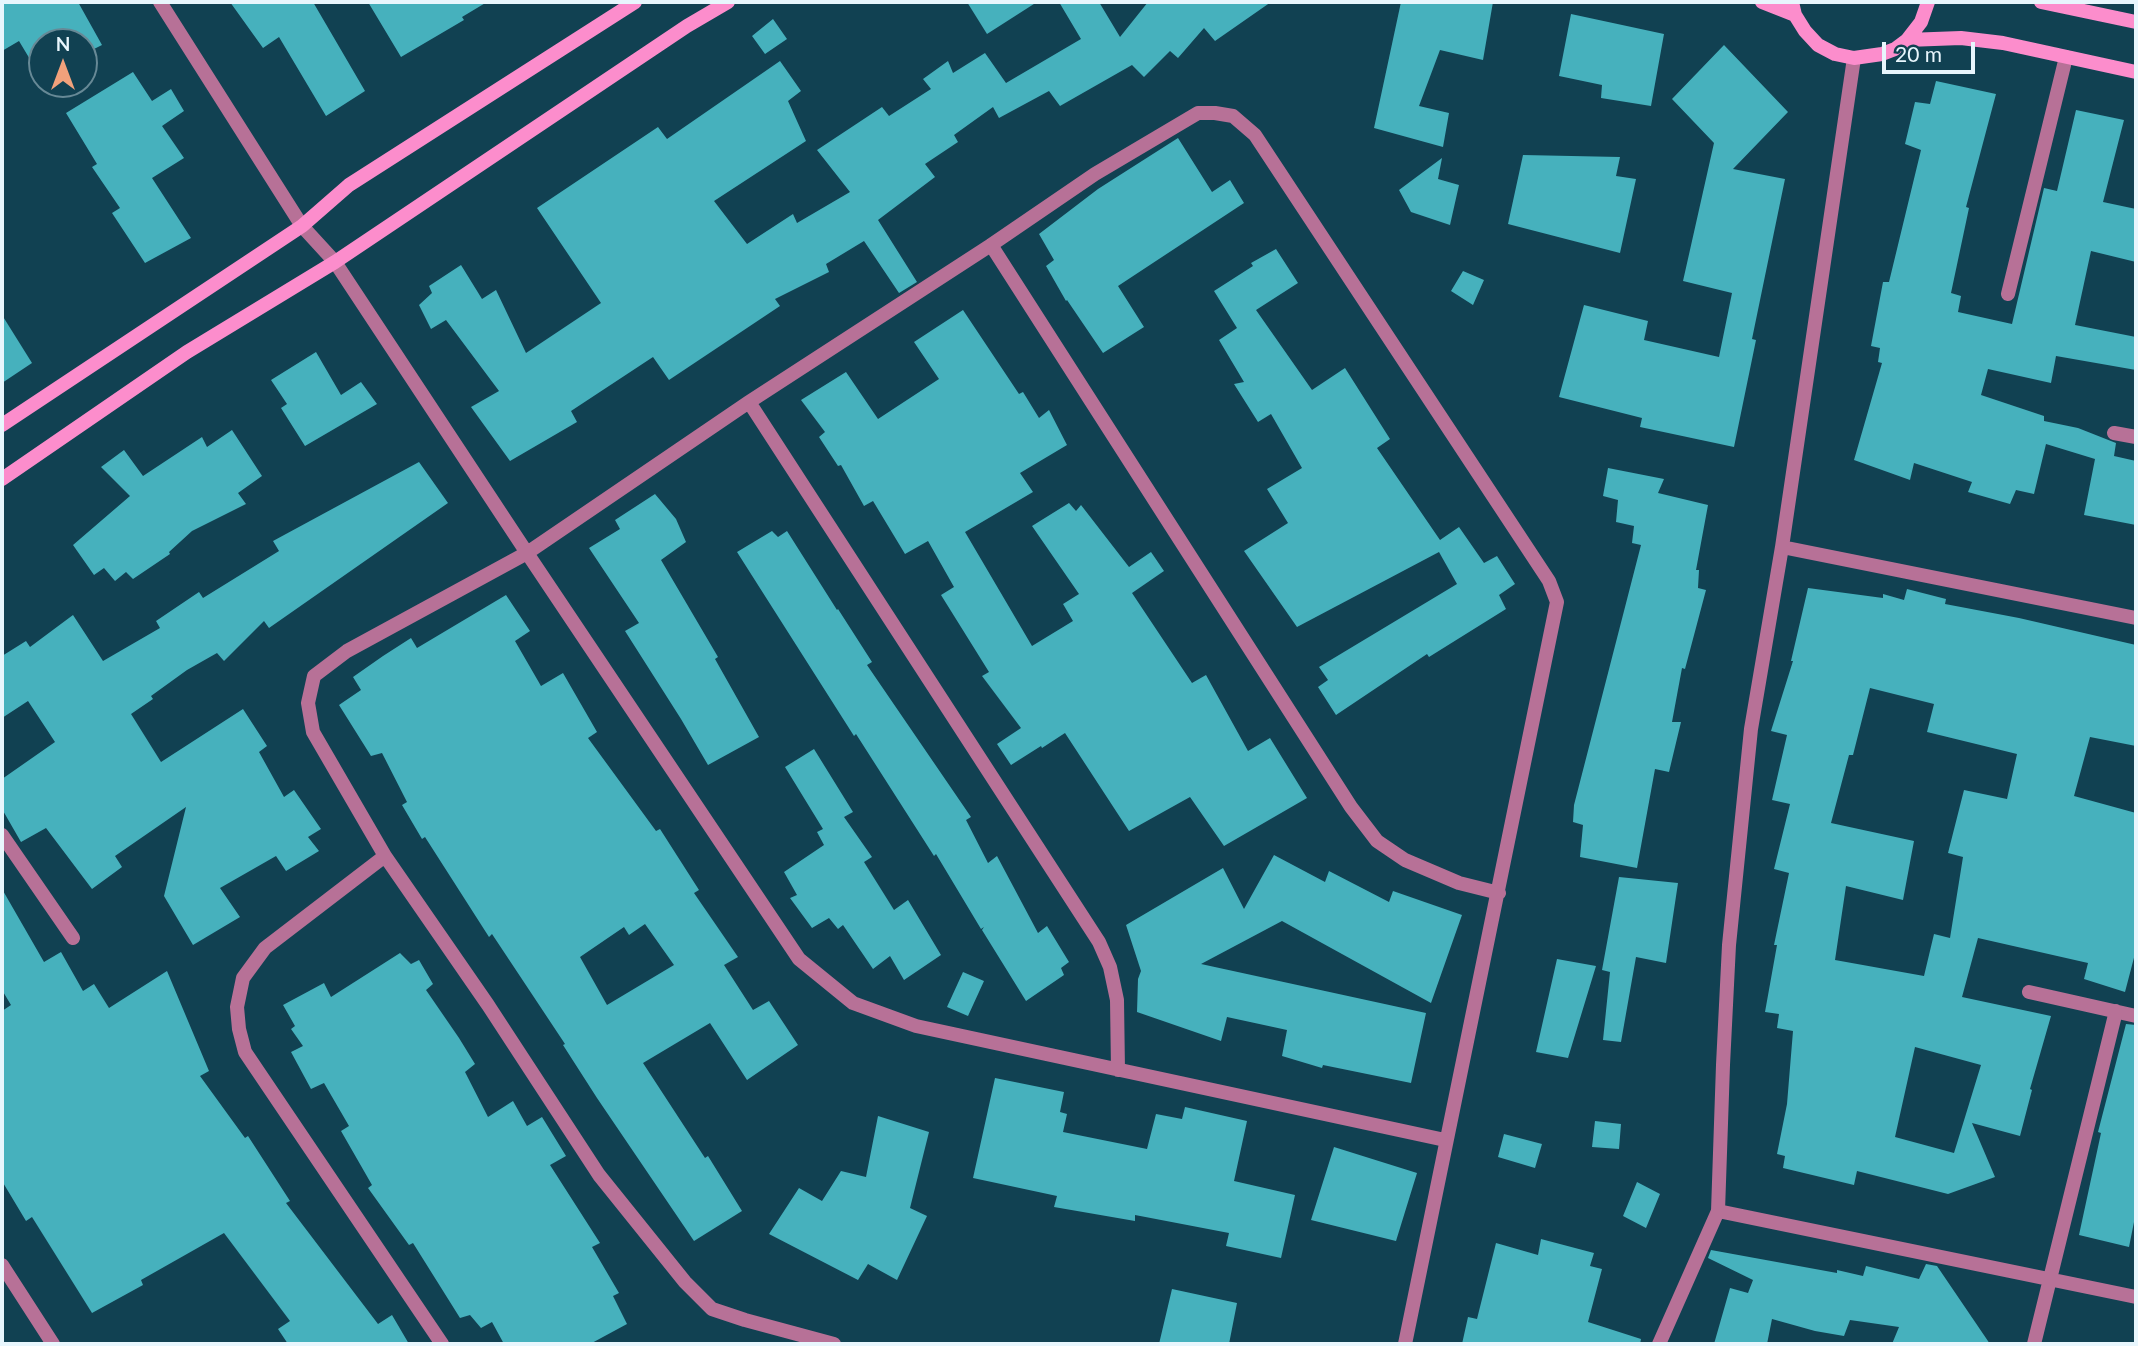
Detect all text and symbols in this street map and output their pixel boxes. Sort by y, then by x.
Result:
north arrow [28,28,98,98]
scale bar [1886,28,1979,72]
text: N [56,32,70,55]
text: 20 m [1895,41,1942,66]

